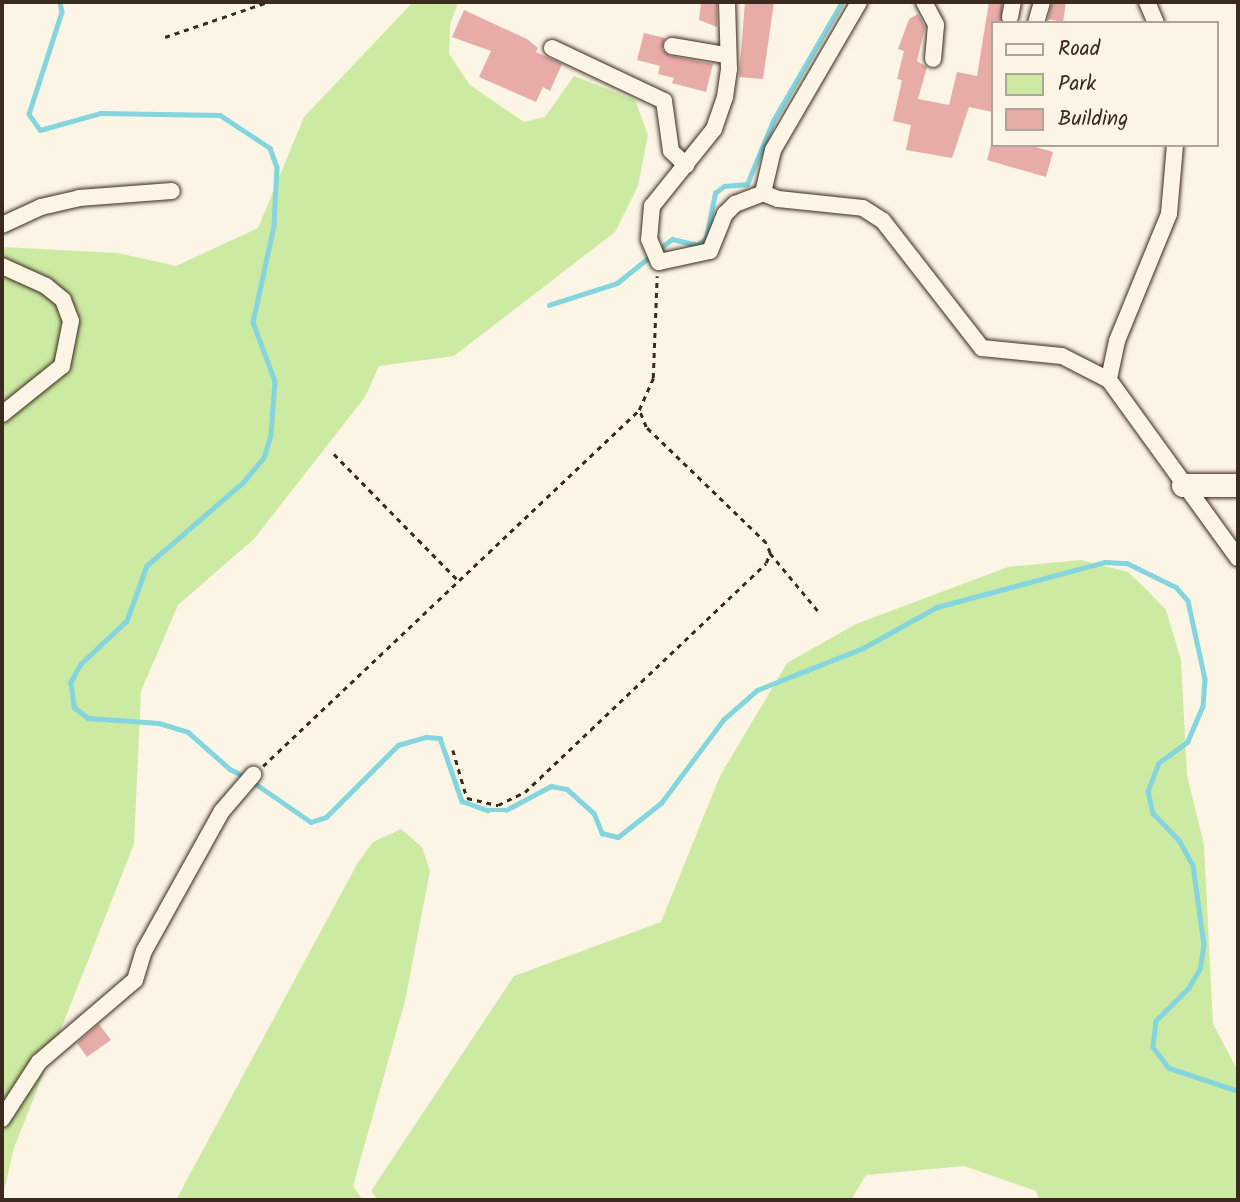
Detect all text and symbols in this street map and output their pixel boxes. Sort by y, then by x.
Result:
legend [992,21,1219,147]
text: Road [1058,33,1100,66]
text: Park [1058,68,1096,101]
text: Building [1058,103,1128,136]

